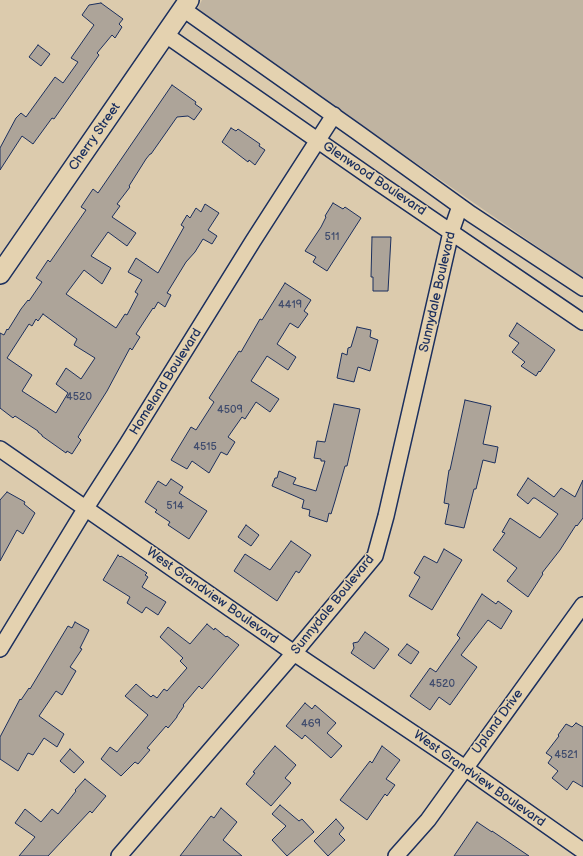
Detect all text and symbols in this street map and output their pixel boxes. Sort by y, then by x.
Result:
street label: Cherry Street [66,100,124,174]
street label: Glenwood Boulevard [319,139,429,219]
house number: 511 [325,230,339,244]
street label: Sunnydale Boulevard [417,230,459,354]
house number: 4419 [278,298,302,312]
street label: Homeland Boulevard [127,326,205,438]
house number: 4520 [66,390,92,404]
house number: 4509 [217,403,243,417]
house number: 4515 [193,440,217,454]
house number: 514 [166,499,184,513]
street label: West Grandview Boulevard [143,544,281,648]
street label: Sunnydale Boulevard [288,552,378,658]
house number: 4520 [429,677,455,691]
street label: Upland Drive [469,687,527,757]
house number: 469 [301,717,321,731]
street label: West Grandview Boulevard [410,727,548,831]
house number: 4521 [554,748,578,762]

